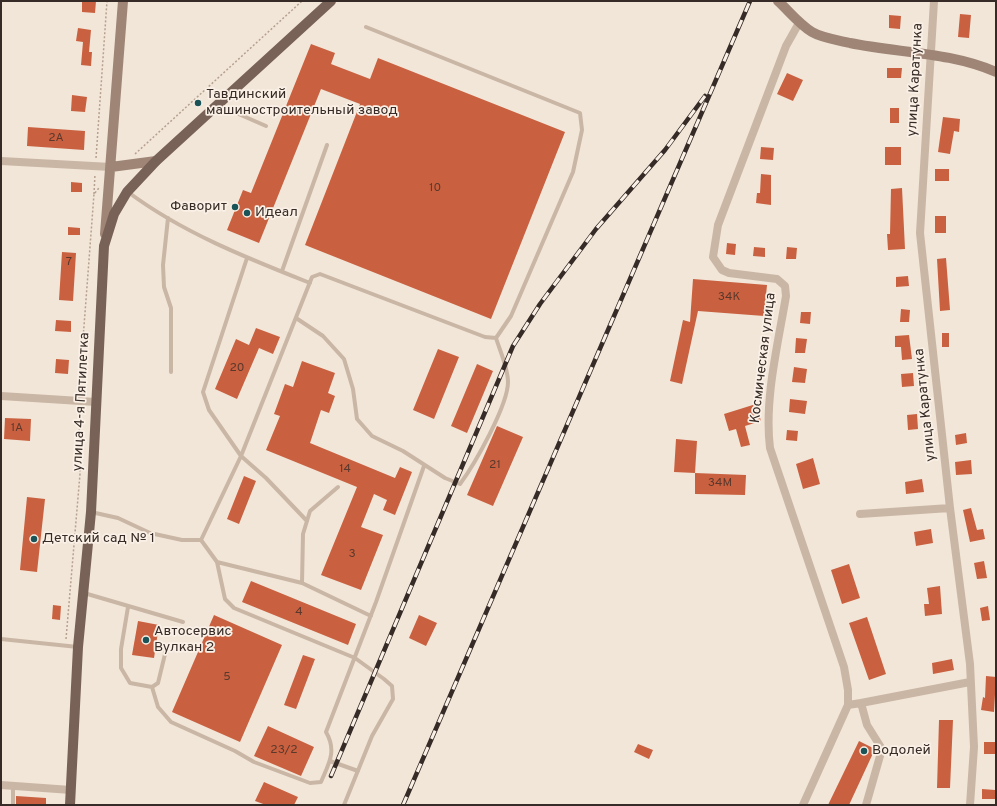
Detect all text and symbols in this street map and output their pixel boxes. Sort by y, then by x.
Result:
street label: улица Каратунка [905,23,927,137]
place label: Тавдинский машиностроительный завод [206,87,398,120]
marker: Тавдинский машиностроительный завод [193,98,203,108]
house number: 2А [48,132,64,146]
house number: 10 [429,182,441,196]
place label: Фаворит [170,199,227,215]
marker: Фаворит [230,202,240,212]
place label: Идеал [255,205,298,221]
marker: Идеал [242,208,252,218]
house number: 7 [66,256,72,270]
house number: 34К [718,291,740,305]
street label: Космическая улица [748,292,780,424]
street label: улица 4-я Пятилетка [70,332,94,472]
street label: улица Каратунка [912,348,940,462]
house number: 20 [229,362,245,376]
house number: 1А [11,422,23,436]
house number: 21 [489,459,501,473]
house number: 14 [339,463,351,477]
house number: 34М [708,477,732,491]
place label: Детский сад № 1 [42,531,155,547]
marker: Детский сад № 1 [29,534,39,544]
house number: 3 [348,548,356,562]
house number: 4 [295,606,303,620]
place label: Автосервис Вулкан 2 [154,624,231,656]
marker: Автосервис Вулкан 2 [141,635,151,645]
house number: 5 [223,671,231,685]
place label: Водолей [872,743,931,759]
house number: 23/2 [270,744,298,758]
marker: Водолей [859,746,869,756]

